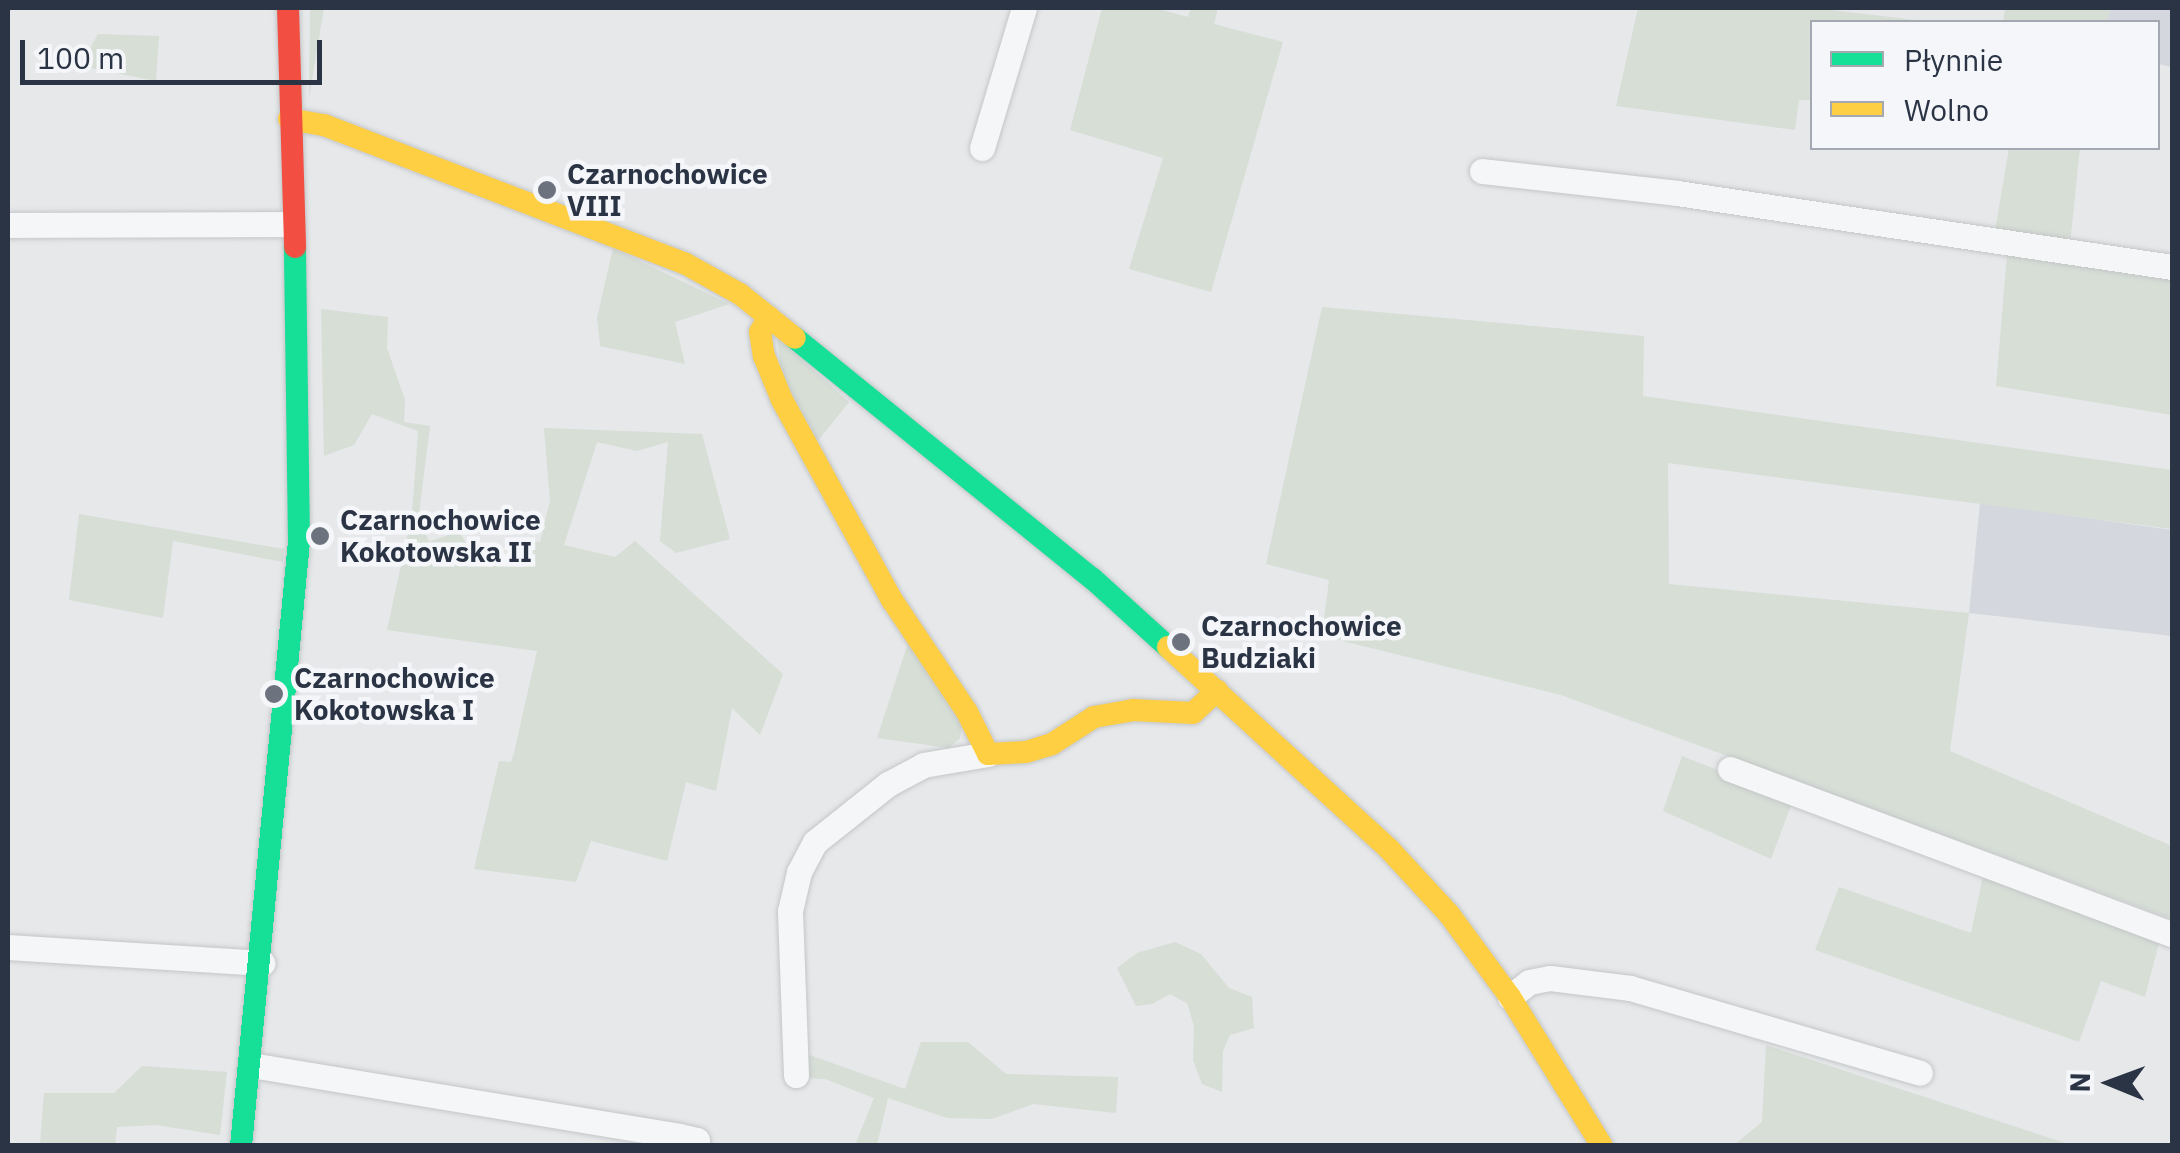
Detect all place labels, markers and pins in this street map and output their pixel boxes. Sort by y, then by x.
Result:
place label: Czarnochowice VIII [567,157,768,223]
marker: Czarnochowice VIII [536,179,558,201]
place label: Czarnochowice Kokotowska II [340,503,541,569]
marker: Czarnochowice Kokotowska II [309,525,331,547]
place label: Czarnochowice Budziaki [1201,609,1402,675]
marker: Czarnochowice Budziaki [1170,631,1192,653]
place label: Czarnochowice Kokotowska I [294,661,495,727]
marker: Czarnochowice Kokotowska I [263,683,285,705]

